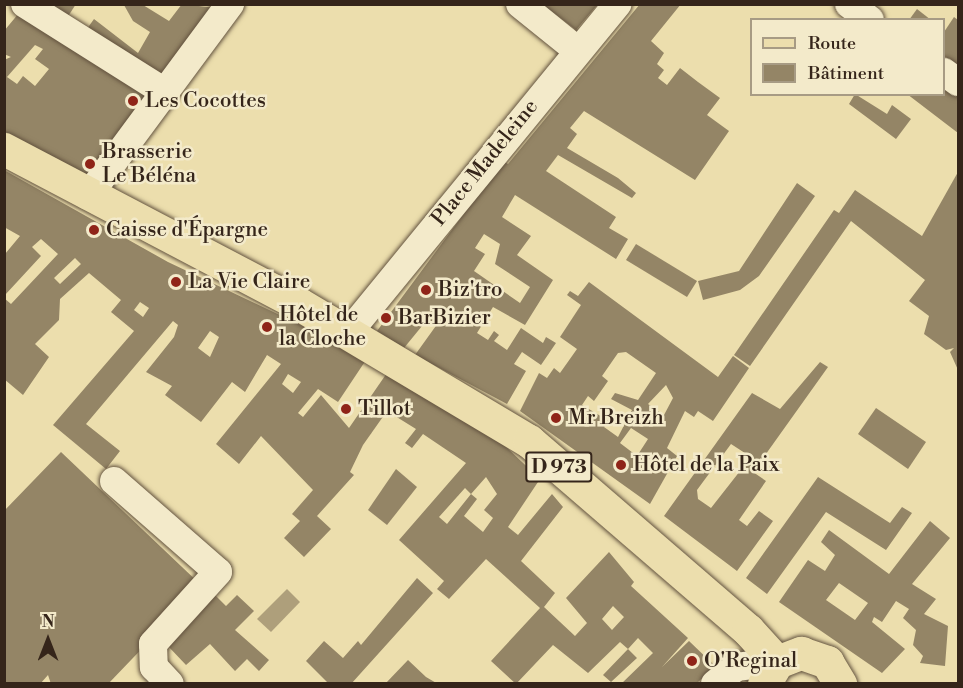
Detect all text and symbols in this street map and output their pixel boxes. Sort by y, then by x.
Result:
legend [750,18,945,96]
text: Route [808,32,856,55]
text: Bâtiment [808,62,884,85]
place label: Les Cocottes [145,88,266,114]
marker: Les Cocottes [126,94,140,108]
street label: Place Madeleine [426,95,544,231]
place label: Brasserie Le Béléna [102,139,196,189]
marker: Brasserie Le Béléna [83,157,97,171]
place label: Caisse d'Épargne [106,217,268,243]
marker: Caisse d'Épargne [87,223,101,237]
place label: La Vie Claire [188,269,310,295]
marker: La Vie Claire [169,275,183,289]
place label: Biz'tro [438,277,503,303]
marker: Biz'tro [419,283,433,297]
place label: Hôtel de la Cloche [279,302,366,352]
place label: BarBizier [398,305,491,331]
marker: BarBizier [379,311,393,325]
marker: Hôtel de la Cloche [260,320,274,334]
place label: Tillot [358,396,411,422]
marker: Tillot [339,402,353,416]
place label: Mr Breizh [568,405,664,431]
marker: Mr Breizh [549,411,563,425]
road number: D 973 [524,450,594,484]
place label: Hôtel de la Paix [633,452,779,478]
marker: Hôtel de la Paix [614,458,628,472]
north arrow [18,610,78,670]
text: N [42,612,54,632]
place label: O'Reginal [704,648,797,674]
marker: O'Reginal [685,654,699,668]

